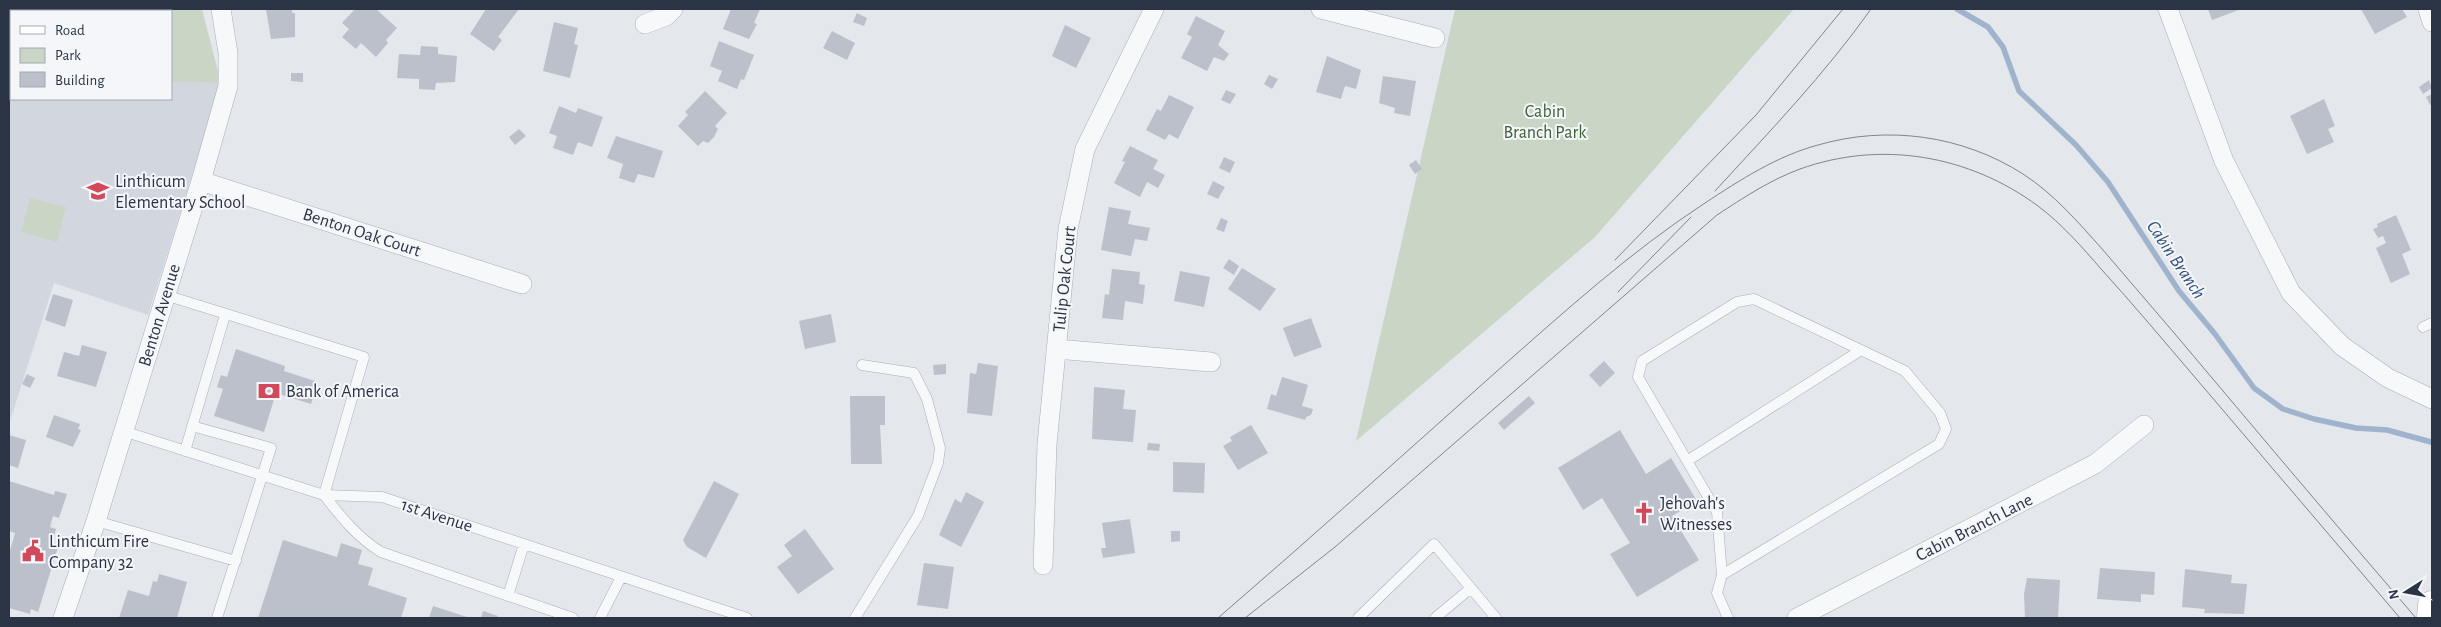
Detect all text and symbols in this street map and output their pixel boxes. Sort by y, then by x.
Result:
legend [10,10,172,100]
text: Road [55,23,85,38]
text: Park [55,48,81,63]
text: Building [55,73,105,88]
park label: Cabin Branch Park [1504,103,1587,142]
place label: Linthicum Elementary School [115,173,246,212]
school or university icon: Linthicum Elementary School [85,178,111,204]
street label: Benton Oak Court [301,205,423,261]
water label: Cabin Branch [2143,217,2209,302]
street label: Tulip Oak Court [1050,225,1080,333]
street label: Benton Avenue [136,262,184,369]
bank icon: Bank of America [256,378,282,404]
place label: Bank of America [286,383,399,401]
street label: Cabin Branch Lane [1913,491,2036,565]
place label: Jehovah's Witnesses [1660,495,1732,534]
street label: 1st Avenue [399,496,475,536]
church icon: Jehovah's Witnesses [1631,500,1657,526]
place label: Linthicum Fire Company 32 [49,533,149,572]
public building icon: Linthicum Fire Company 32 [20,538,46,564]
north arrow [2381,567,2431,617]
text: N [2386,588,2402,600]

